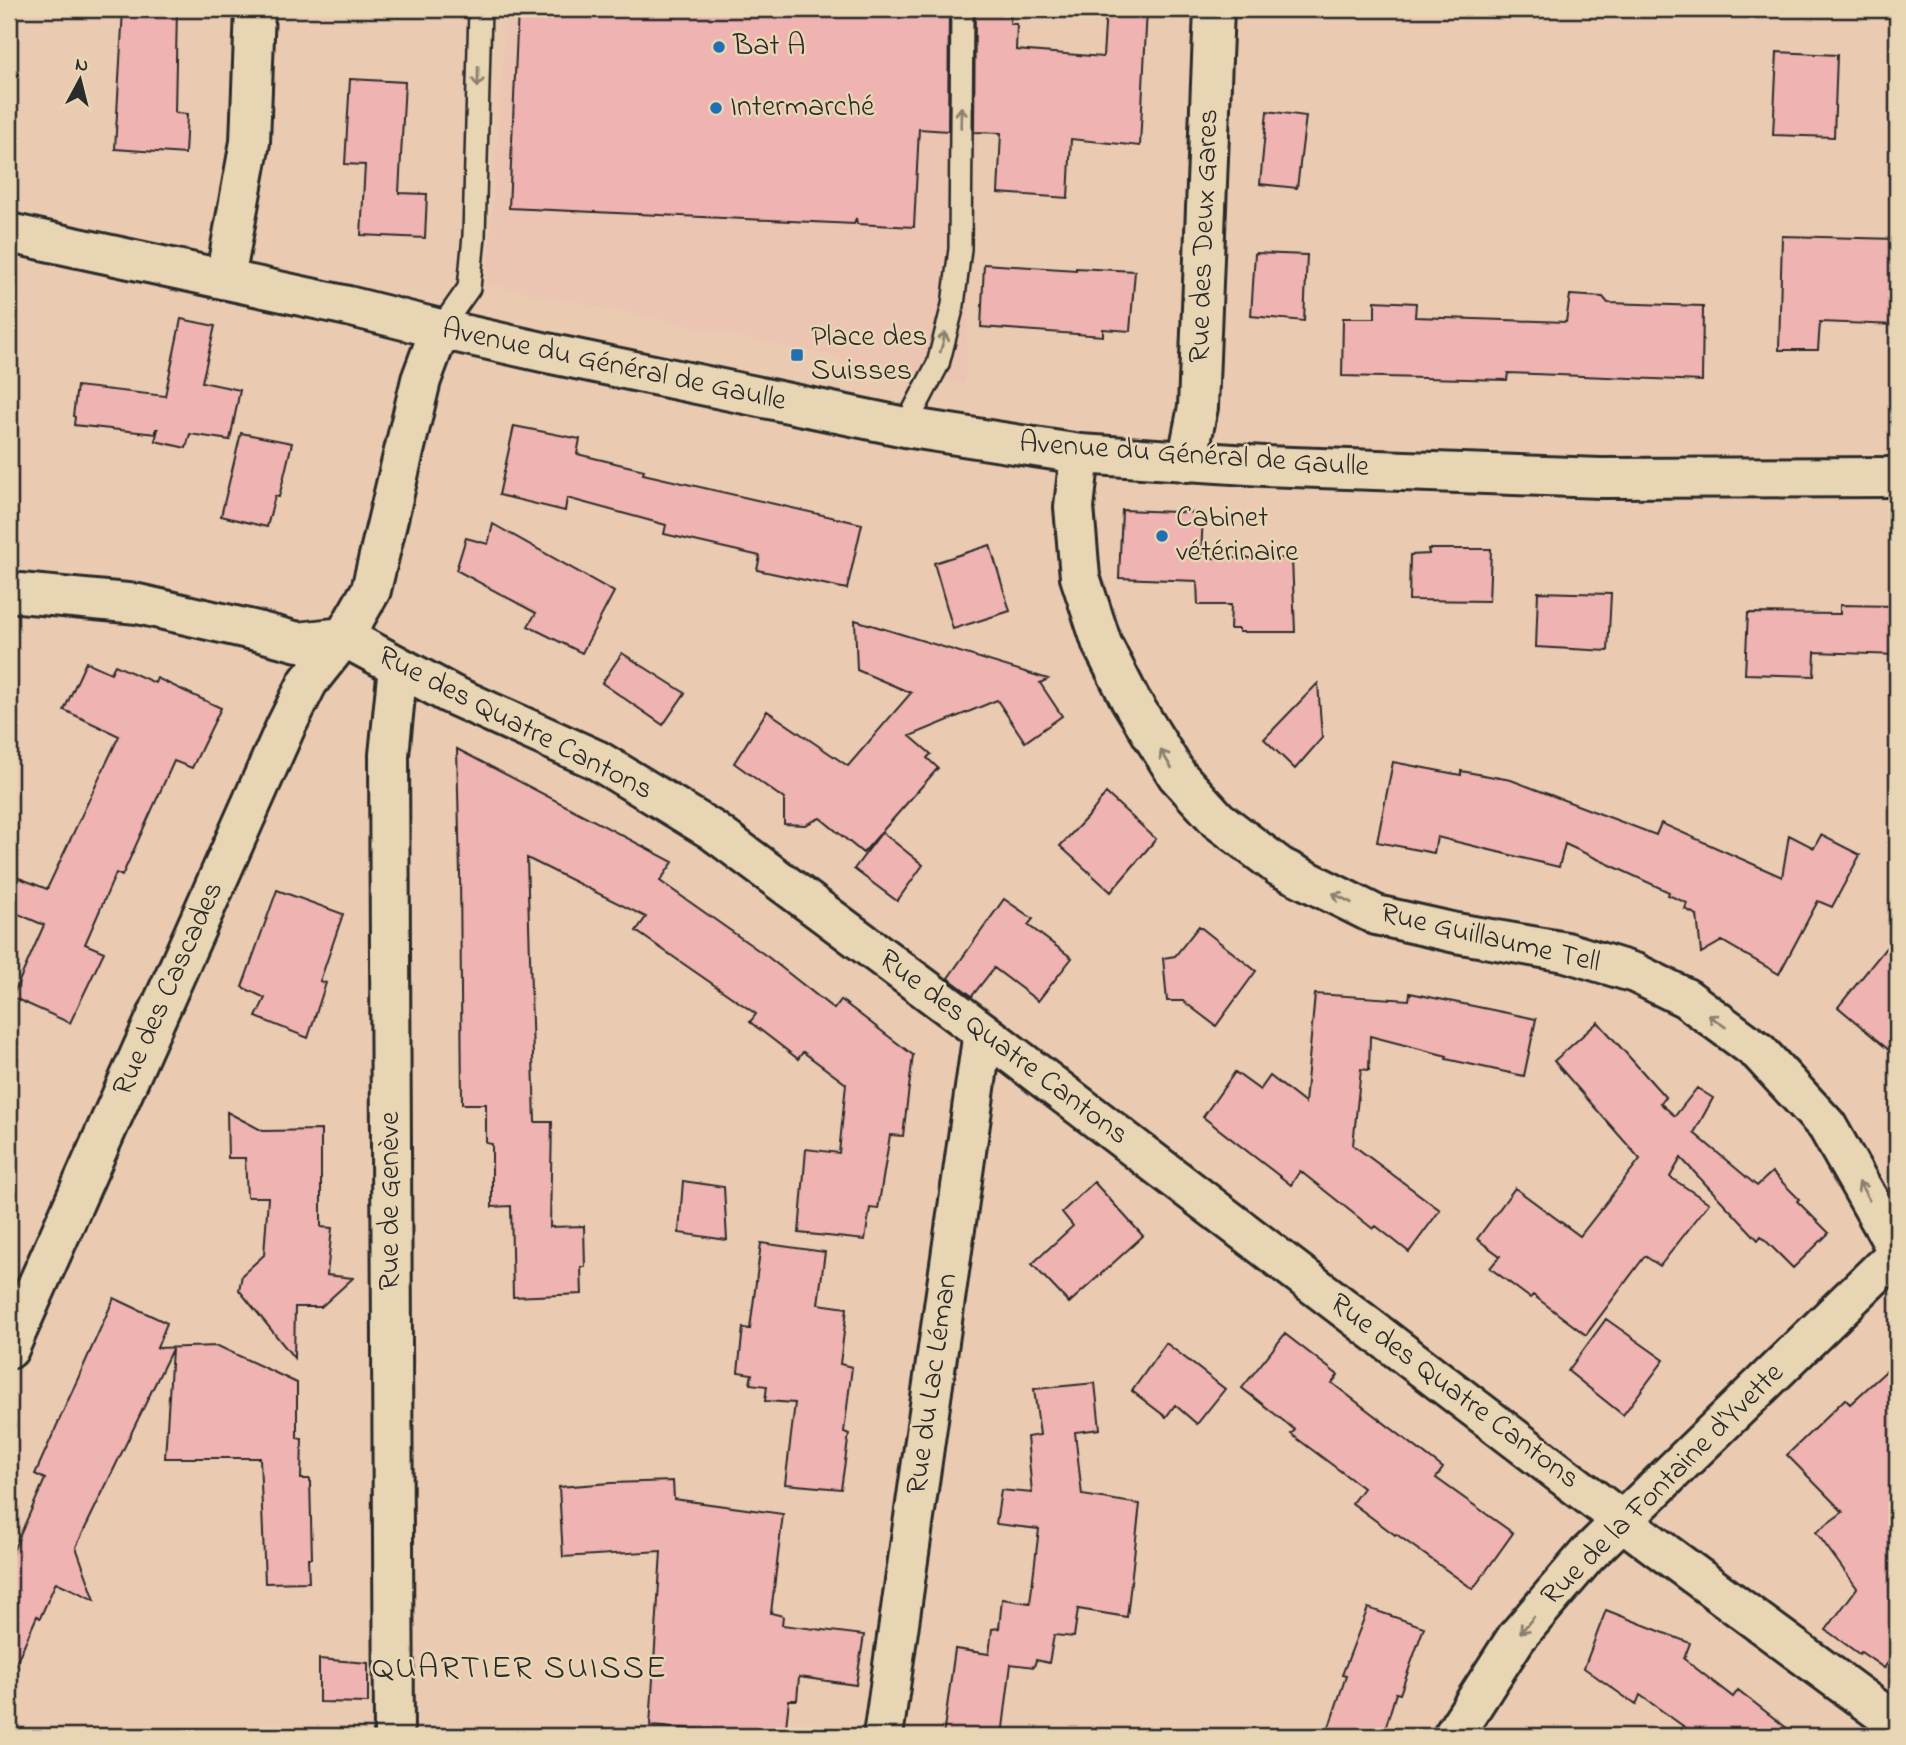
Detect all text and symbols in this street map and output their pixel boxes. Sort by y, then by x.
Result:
place label: Bat A [732,25,805,69]
marker: Bat A [711,39,727,55]
north arrow [46,46,116,116]
text: N [74,51,90,80]
one-way arrow [471,65,485,88]
place label: Intermarché [730,86,875,130]
marker: Intermarché [708,100,724,116]
one-way arrow [954,105,968,128]
street label: Rue des Deux Gares [1179,108,1231,364]
street label: Avenue du Général de Gaulle [438,308,791,424]
place label: Place des Suisses [811,316,928,394]
one-way arrow [938,332,951,354]
marker: Place des Suisses [789,347,805,363]
street label: Avenue du Général de Gaulle [1018,422,1371,490]
place label: Cabinet vétérinaire [1176,497,1299,575]
marker: Cabinet vétérinaire [1154,528,1170,544]
street label: Rue des Quatre Cantons [370,635,660,813]
one-way arrow [1159,749,1173,769]
street label: Rue des Cascades [102,875,236,1103]
one-way arrow [1332,891,1353,905]
street label: Rue Guillaume Tell [1376,892,1604,986]
street label: Rue des Quatre Cantons [868,939,1138,1157]
one-way arrow [1708,1014,1727,1028]
street label: Rue de Genève [369,1111,413,1290]
one-way arrow [1857,1181,1870,1202]
street label: Rue du Lac Léman [896,1271,970,1497]
street label: Rue des Quatre Cantons [1319,1283,1589,1501]
street label: Rue de la Fontaine d’Yvette [1531,1353,1795,1617]
one-way arrow [1519,1616,1535,1634]
district label: QUARTIER SUISSE [372,1645,668,1693]

